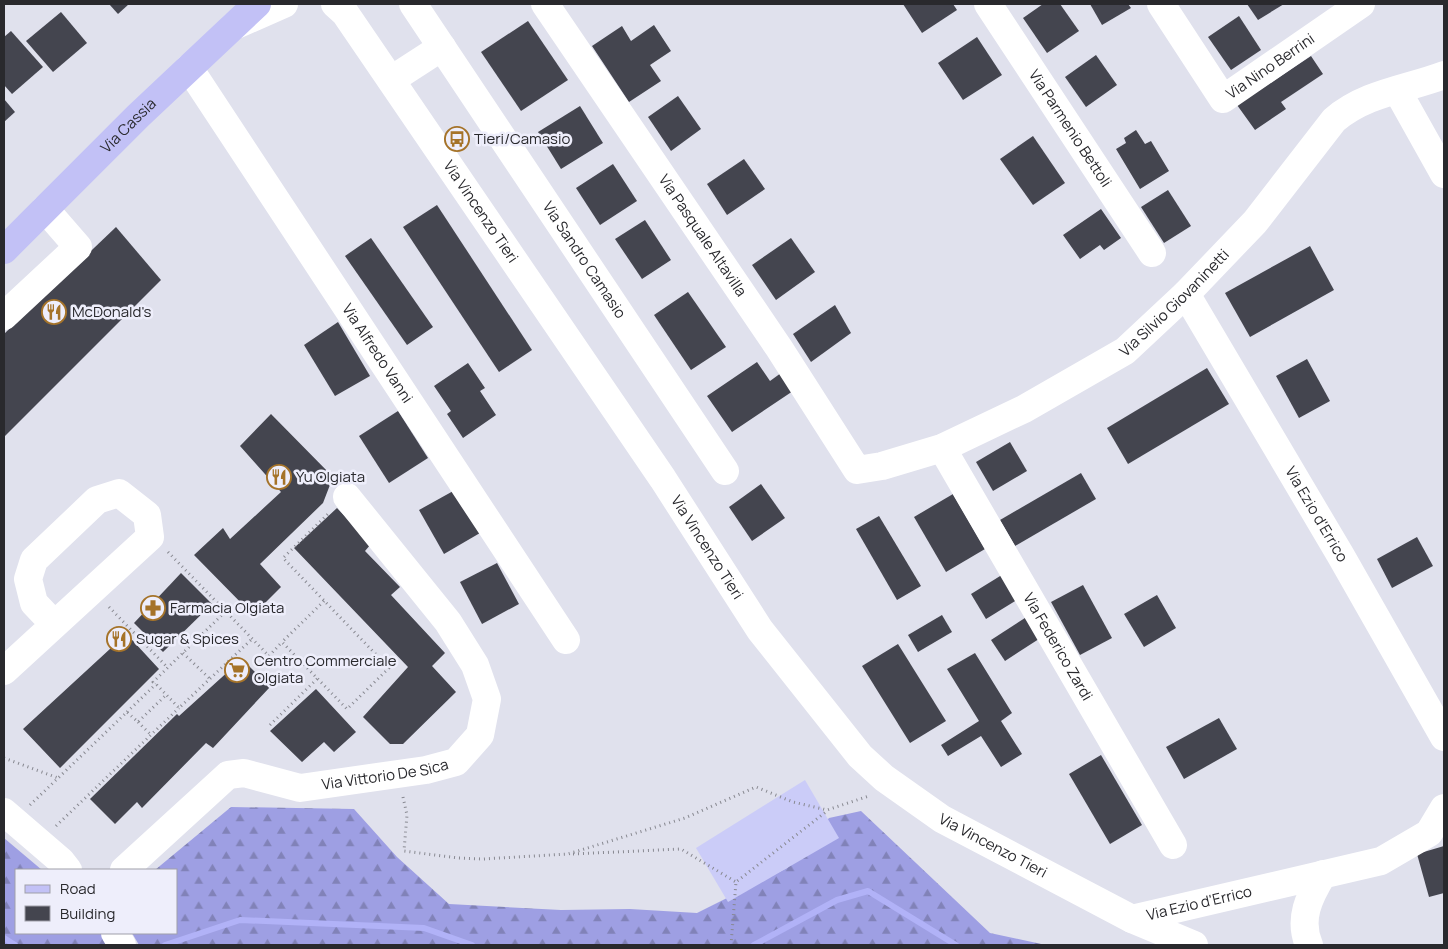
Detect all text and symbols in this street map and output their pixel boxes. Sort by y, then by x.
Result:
street label: Via Nino Berrini [1222,28,1318,104]
street label: Via Parmenio Bettoli [1024,65,1117,191]
street label: Via Cassia [96,93,161,157]
bus stop icon: Tieri/Camasio [444,126,470,152]
place label: Tieri/Camasio [474,128,570,149]
street label: Via Vincenzo Tieri [439,156,523,267]
street label: Via Pasquale Altavilla [654,170,752,301]
street label: Via Sandro Camasio [538,197,631,323]
street label: Via Silvio Giovaninetti [1115,244,1234,361]
restaurant icon: McDonald's [41,299,67,325]
street label: Via Alfredo Vanni [337,300,418,407]
place label: McDonald's [72,301,151,322]
street label: Via Ezio d'Errico [1280,462,1353,566]
restaurant icon: Yu Olgiata [266,464,292,490]
place label: Yu Olgiata [296,466,365,487]
street label: Via Vincenzo Tieri [666,491,749,603]
street label: Via Federico Zardi [1018,589,1098,704]
pharmacy icon: Farmacia Olgiata [140,595,166,621]
place label: Farmacia Olgiata [170,597,284,618]
restaurant icon: Sugar & Spices [106,626,132,652]
place label: Sugar & Spices [136,628,239,649]
place label: Centro Commerciale Olgiata [254,650,397,688]
supermarket icon: Centro Commerciale Olgiata [224,657,250,683]
street label: Via Vittorio De Sica [320,754,451,795]
street label: Via Vincenzo Tieri [935,808,1051,882]
legend [15,869,178,934]
text: Road [60,878,96,899]
street label: Via Ezio d'Errico [1144,880,1254,925]
text: Building [60,903,115,924]

